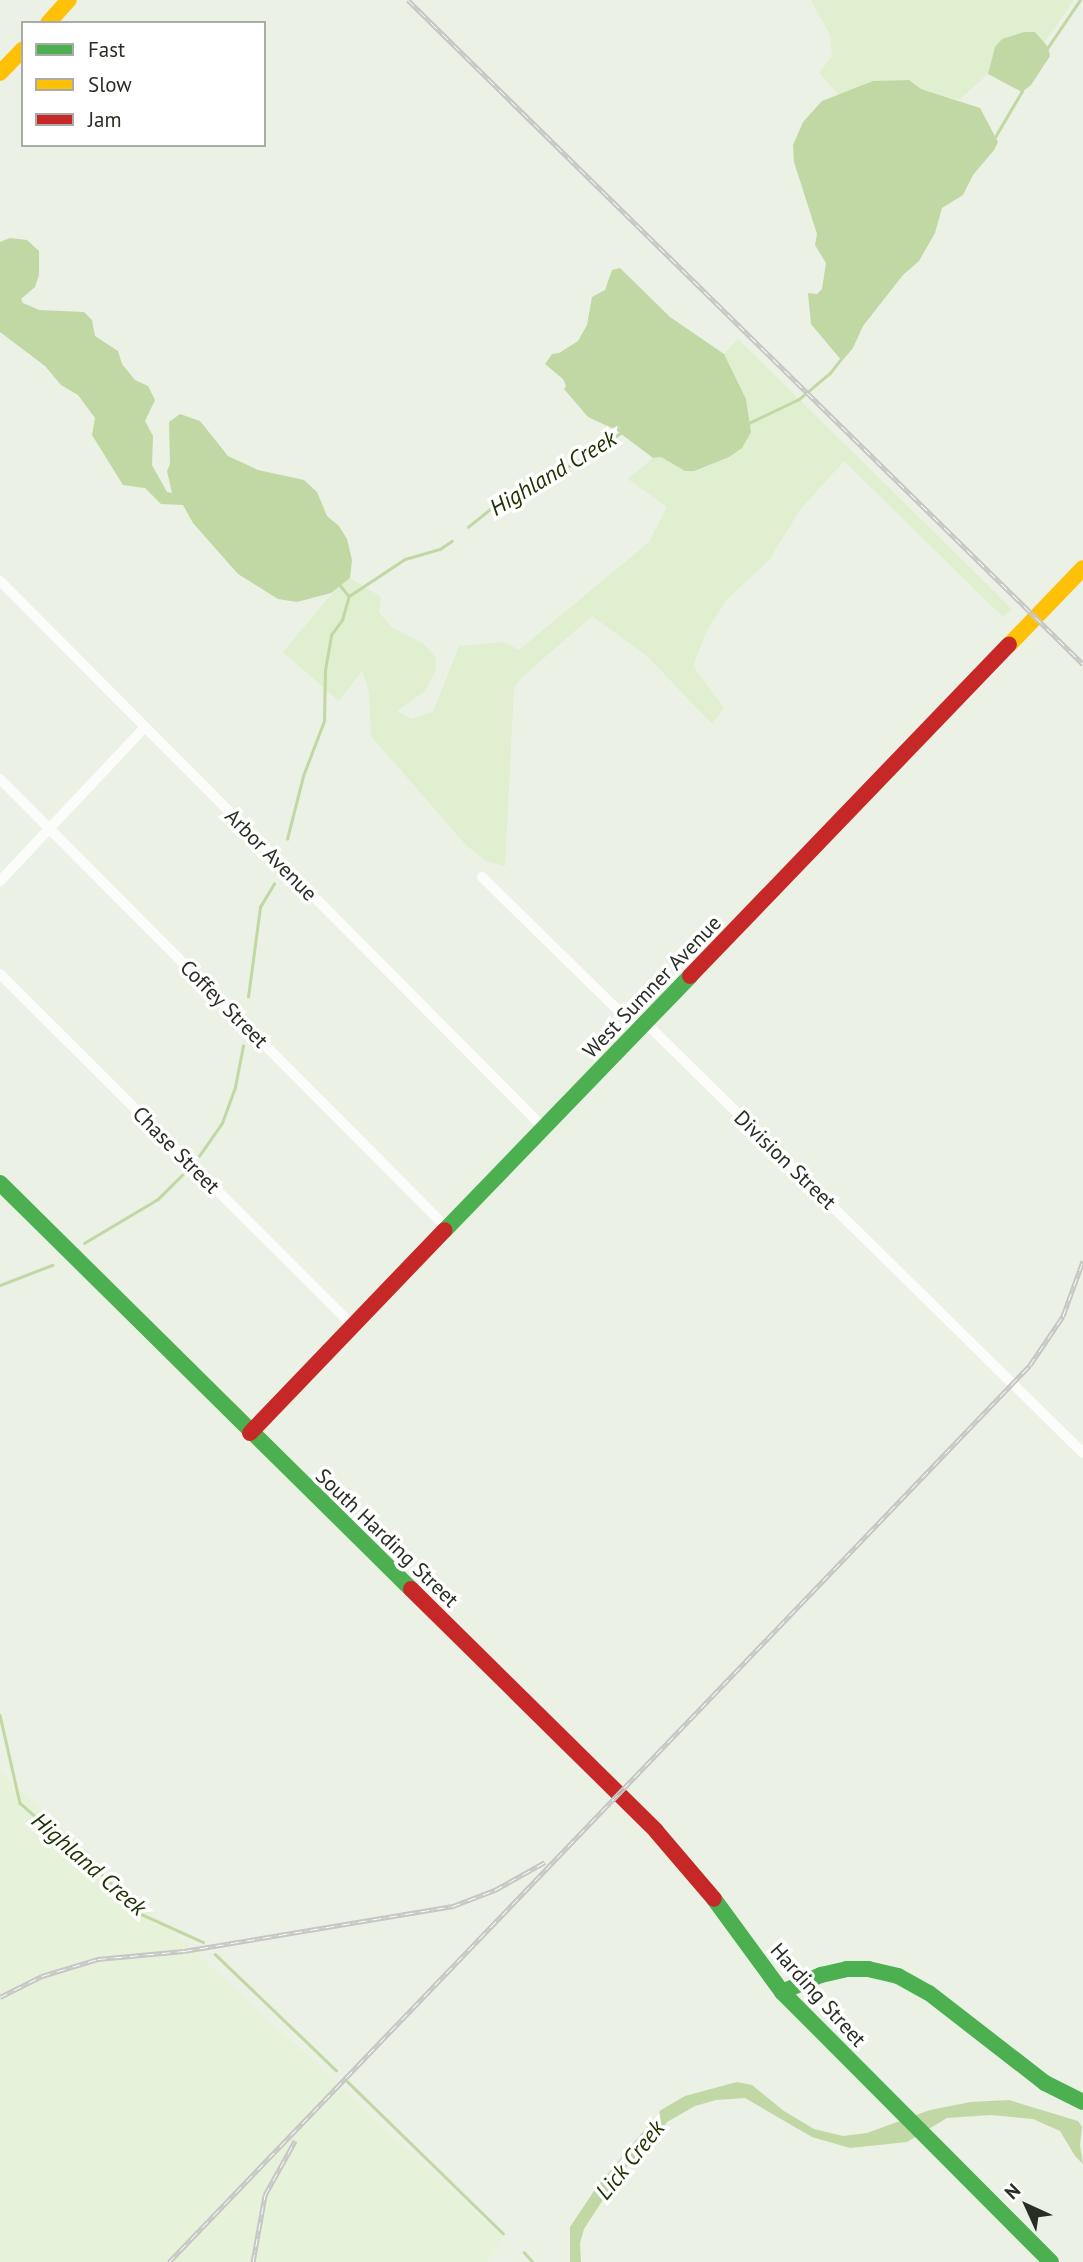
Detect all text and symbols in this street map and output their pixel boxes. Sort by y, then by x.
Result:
legend [21,21,266,147]
text: Fast [88,36,125,63]
text: Slow [88,71,132,98]
text: Jam [88,106,122,133]
water label: Highland Creek [485,424,621,522]
street label: Arbor Avenue [220,804,322,906]
street label: West Sumner Avenue [577,910,727,1064]
street label: Coffey Street [175,955,273,1053]
street label: Chase Street [127,1101,225,1199]
street label: Division Street [729,1105,841,1215]
street label: South Harding Street [310,1463,464,1613]
water label: Highland Creek [26,1807,152,1921]
street label: Harding Street [765,1938,871,2052]
water label: Lick Creek [590,2115,670,2205]
north arrow [992,2171,1062,2241]
text: N [999,2178,1025,2204]

